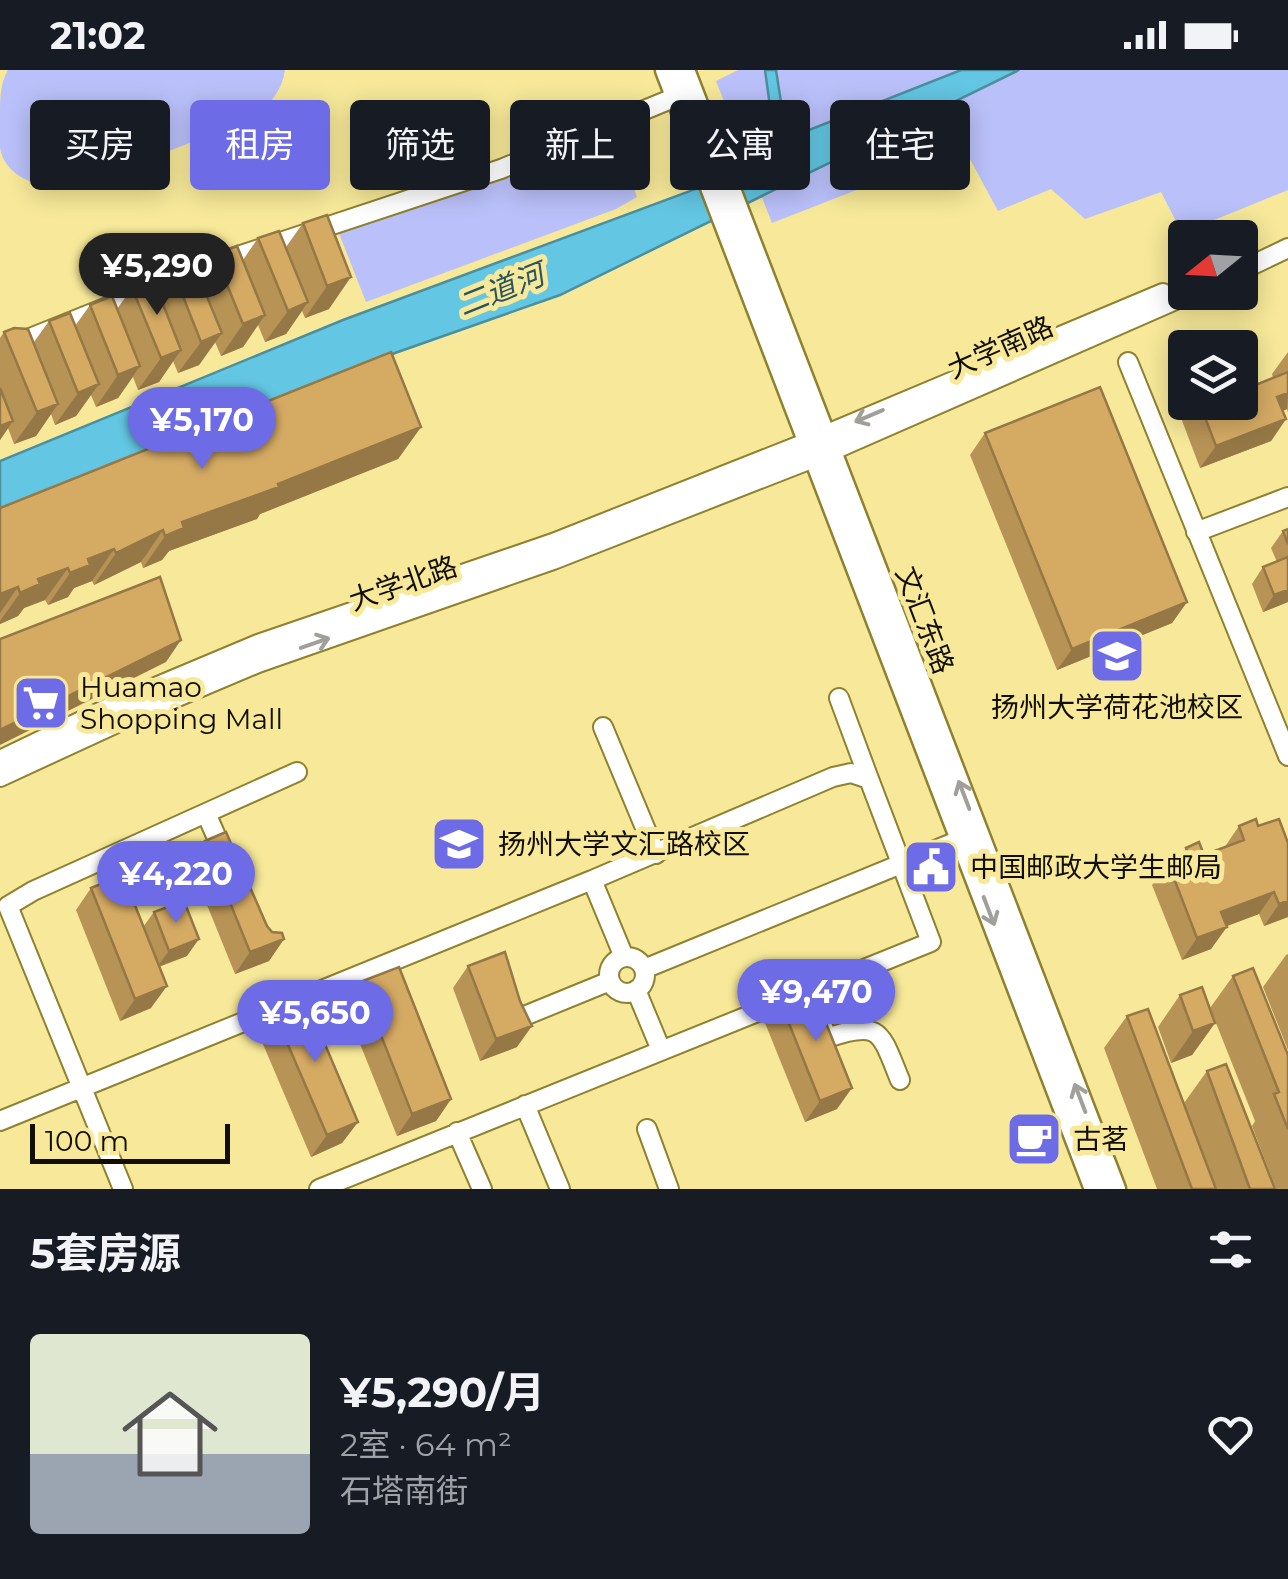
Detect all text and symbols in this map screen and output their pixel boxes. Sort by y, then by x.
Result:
text: 21:02 [50,12,145,59]
chip: 买房 [30,100,170,190]
chip: 租房 [190,100,330,190]
chip: 筛选 [350,100,490,190]
chip: 新上 [510,100,650,190]
chip: 公寓 [670,100,810,190]
chip: 住宅 [830,100,970,190]
north arrow [1168,220,1258,310]
map controls [1168,220,1258,420]
pin: ¥5,290 [76,233,238,318]
text: ¥5,290 [101,246,213,285]
water label: 二道河 [452,254,554,324]
street label: 大学南路 [942,309,1058,385]
button: layers [1168,330,1258,420]
pin: ¥5,170 [121,387,283,472]
text: ¥5,170 [150,400,254,439]
one-way arrow [854,408,885,426]
street label: 大学北路 [345,549,461,617]
street label: 文汇东路 [889,562,961,678]
school or university icon: 扬州大学荷花池校区 [1087,626,1147,686]
one-way arrow [298,633,329,651]
place label: Huamao Shopping Mall [80,670,283,736]
supermarket icon: Huamao Shopping Mall [11,673,71,733]
place label: 扬州大学荷花池校区 [991,690,1243,724]
one-way arrow [953,780,971,810]
school or university icon: 扬州大学文汇路校区 [429,814,489,874]
place label: 扬州大学文汇路校区 [498,827,750,861]
public building icon: 中国邮政大学生邮局 [901,837,961,897]
pin: ¥4,220 [95,841,257,926]
place label: 中国邮政大学生邮局 [970,850,1222,884]
text: ¥4,220 [119,854,233,893]
one-way arrow [982,895,1000,926]
pin: ¥9,470 [735,959,897,1044]
text: ¥9,470 [759,972,873,1011]
pin: ¥5,650 [234,980,396,1065]
text: ¥5,650 [259,993,371,1032]
one-way arrow [1070,1083,1088,1114]
cafe icon: 古茗 [1004,1109,1064,1169]
scale bar [30,1119,230,1164]
place label: 古茗 [1073,1122,1129,1156]
text: 100 m [45,1124,129,1158]
icon: filters [1203,1222,1258,1277]
text: 5套房源 [30,1227,181,1279]
text: ¥5,290/月 [340,1366,545,1418]
icon: home [110,1374,230,1494]
icon: heart [1203,1407,1258,1462]
text: 2室 · 64 m² [340,1425,512,1464]
text: 石塔南街 [340,1471,468,1510]

